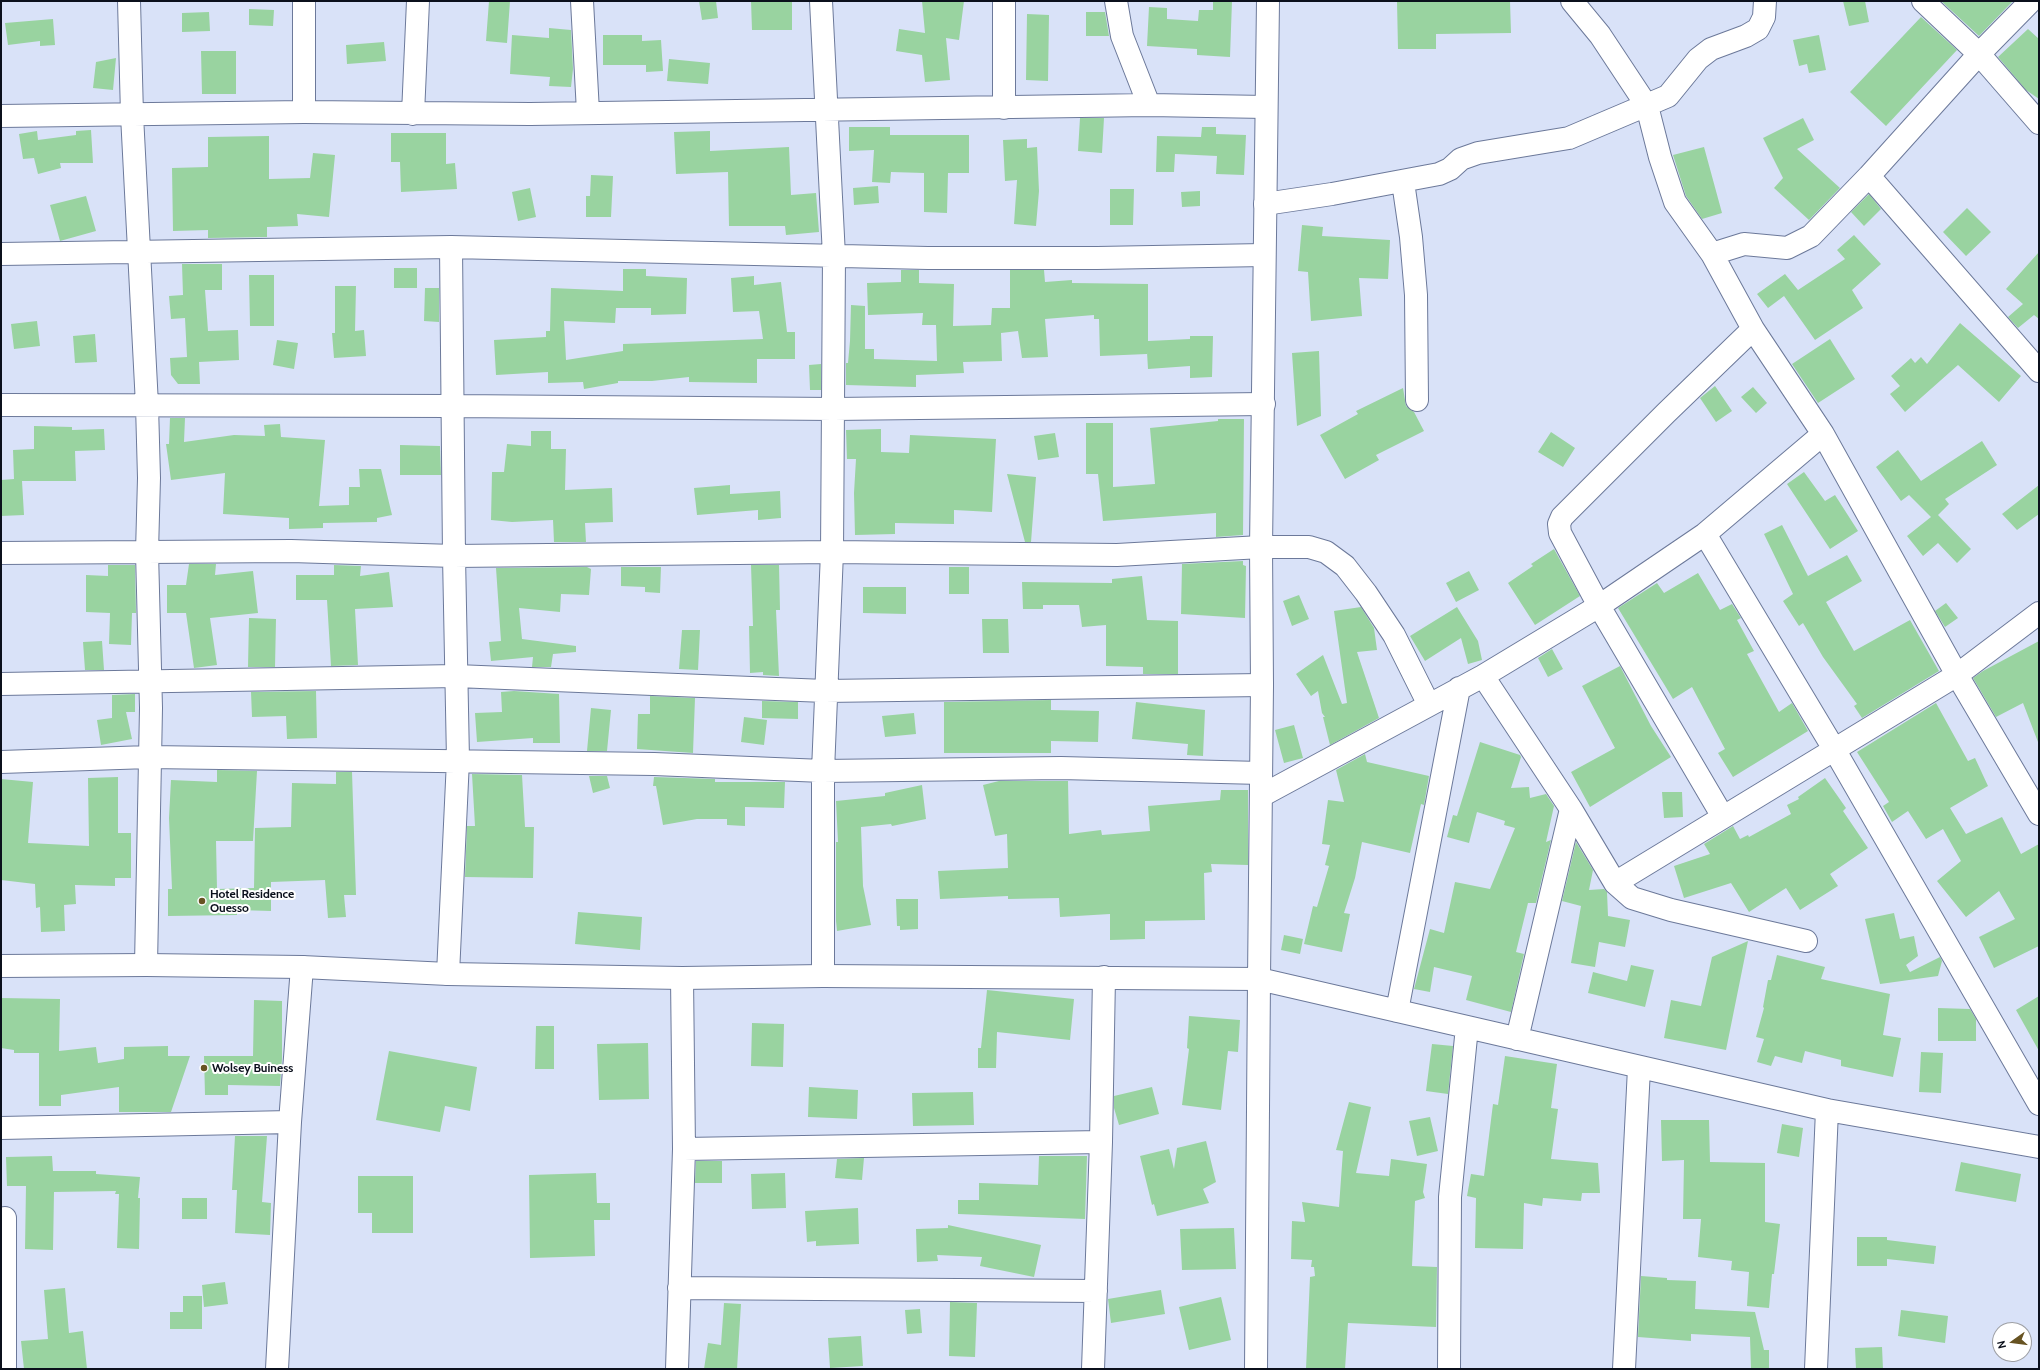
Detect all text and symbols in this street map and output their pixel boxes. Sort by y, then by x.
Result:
place label: Hotel Residence Ouesso [210,887,294,915]
marker: Hotel Residence Ouesso [197,896,207,906]
place label: Wolsey Buiness [212,1061,293,1075]
marker: Wolsey Buiness [199,1063,209,1073]
north arrow [1992,1322,2032,1362]
text: N [1994,1339,2009,1350]

